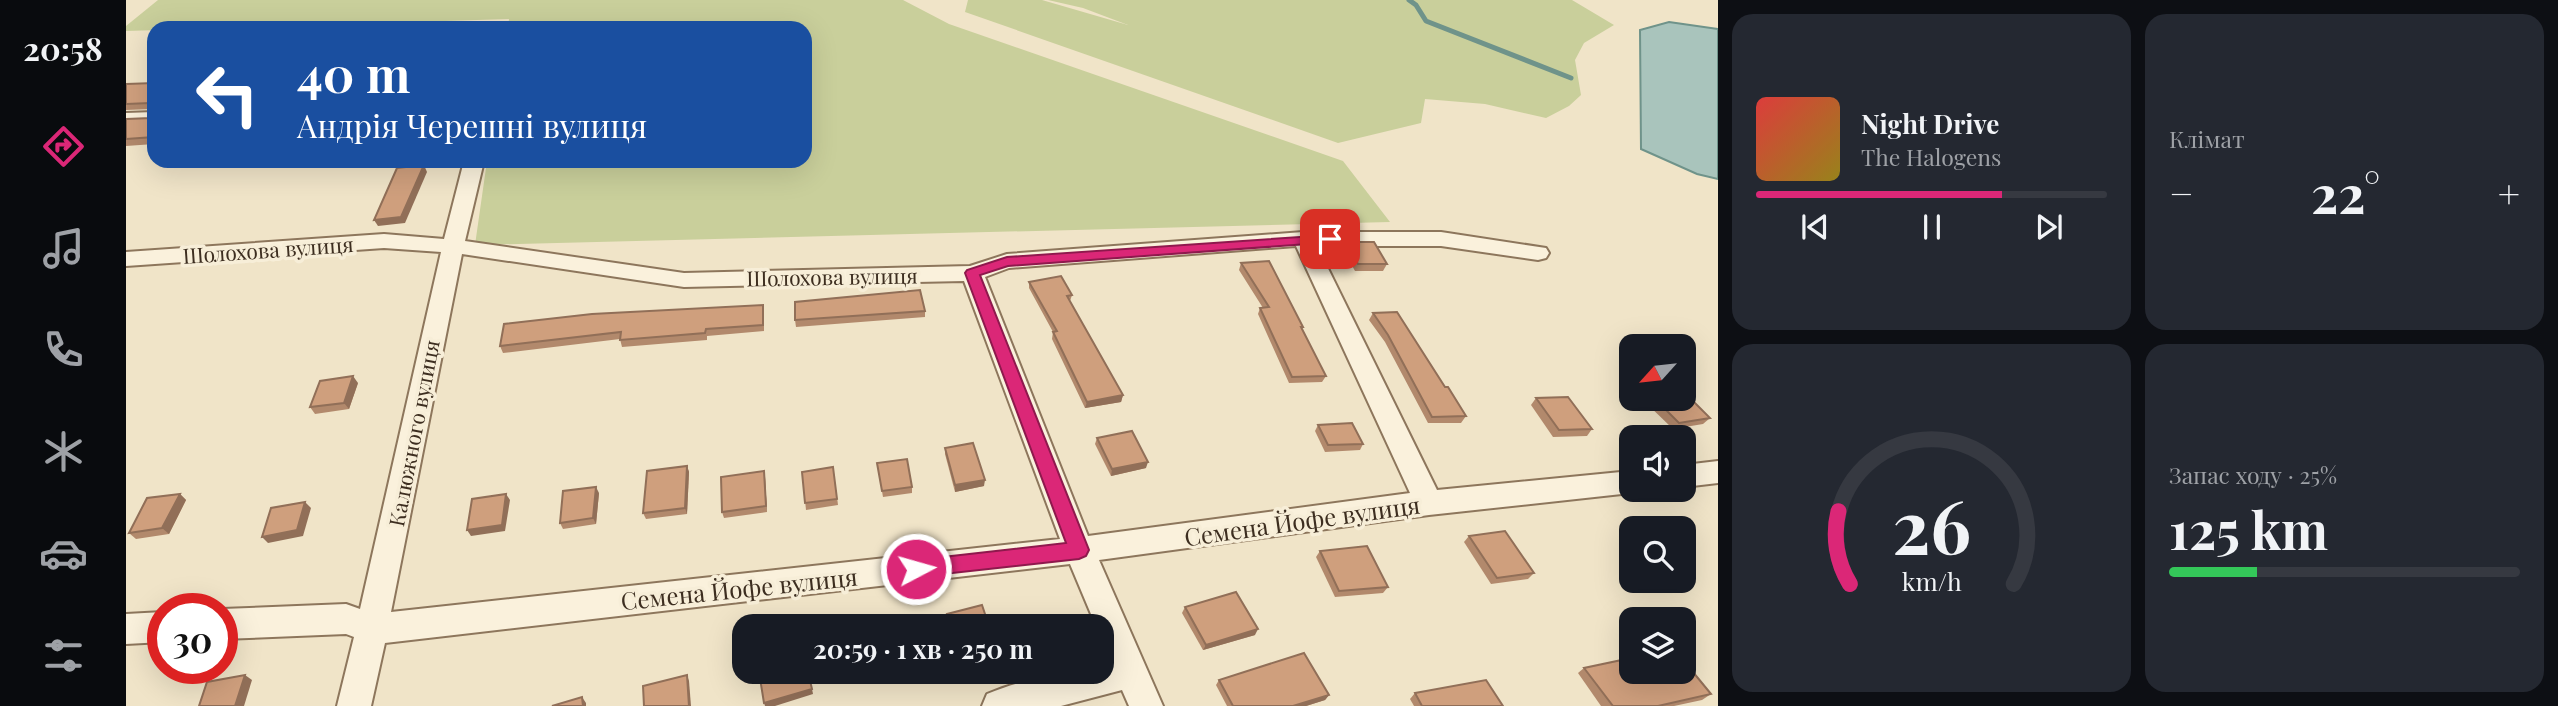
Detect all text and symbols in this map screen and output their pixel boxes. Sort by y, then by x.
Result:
text: 20:58 [23,26,103,69]
text: 40 m [297,40,410,105]
icon: left [182,49,273,140]
text: Андрія Черешні вулиця [297,103,647,146]
text: Night Drive [1861,106,1999,141]
icon: directions [39,122,88,171]
text: Клімат [2169,123,2245,154]
text: The Halogens [1861,141,2001,172]
text: 22° [2311,158,2380,227]
text: − [2169,167,2194,218]
text: + [2498,167,2520,218]
icon: previous [1796,208,1834,246]
icon: pause [1913,208,1951,246]
icon: next [2030,208,2068,246]
pin [1300,209,1360,269]
icon: arrive [1311,220,1349,258]
icon: music [39,224,88,273]
street label: Шолохова вулиця [182,229,354,269]
street label: Шолохова вулиця [746,261,918,291]
icon: phone [39,325,88,374]
north arrow [1619,334,1696,411]
map controls [1619,334,1696,684]
street label: Калюжного вулиця [381,337,445,529]
button: sound [1619,425,1696,502]
icon: climate [39,427,88,476]
text: Запас ходу · 25% [2169,459,2337,490]
text: 26 [1892,475,1971,572]
street label: Семена Йофе вулиця [1182,488,1422,552]
text: 125 km [2169,494,2328,563]
button: search [1619,516,1696,593]
icon: car [39,529,88,578]
position arrow [879,532,953,606]
street label: Семена Йофе вулиця [619,560,859,616]
text: km/h [1902,564,1962,597]
speed limit sign: 30 [147,593,238,684]
button: layers [1619,607,1696,684]
icon: filters [39,631,88,680]
text: 20:59 · 1 хв · 250 m [813,631,1033,666]

